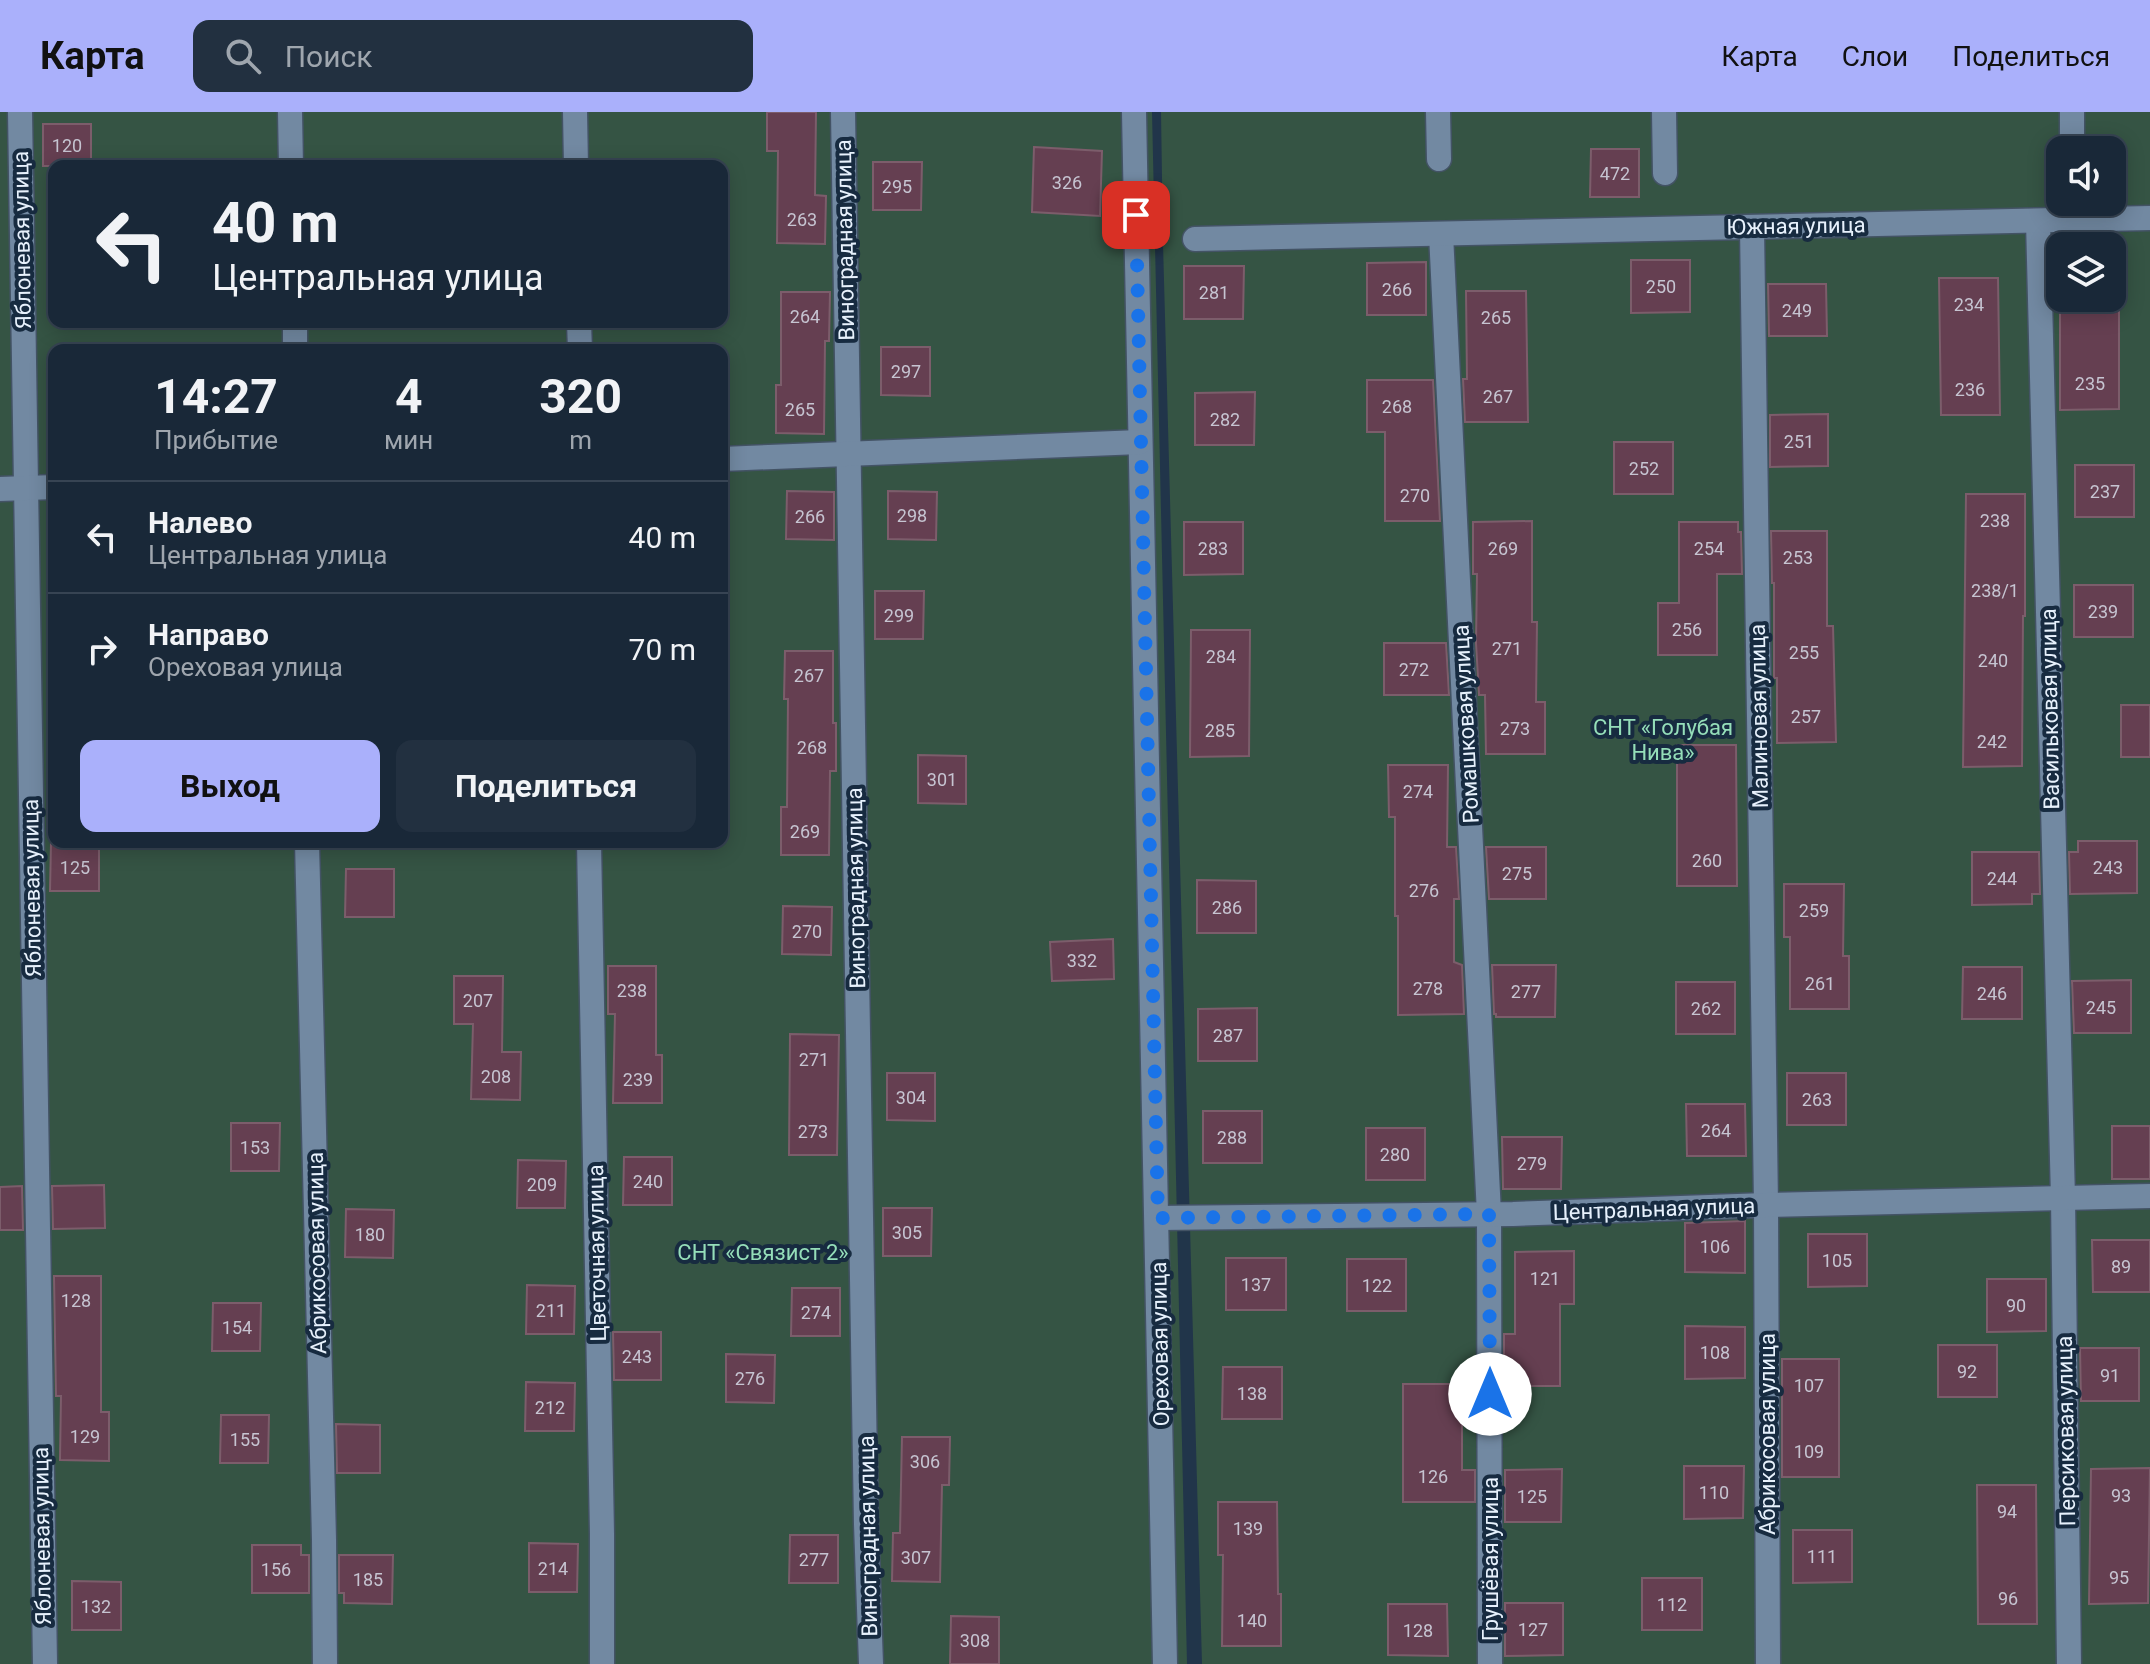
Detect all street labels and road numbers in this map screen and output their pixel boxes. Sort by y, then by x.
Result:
street label: Виноградная улица [831,139,859,341]
street label: Яблоневая улица [8,151,36,329]
street label: Южная улица [1726,212,1866,240]
street label: Васильковая улица [2036,608,2064,810]
street label: Ромашковая улица [1448,624,1484,824]
street label: Малиновая улица [1745,624,1773,808]
street label: Виноградная улица [842,787,870,989]
street label: Яблоневая улица [18,799,46,977]
street label: Абрикосовая улица [303,1152,331,1354]
street label: Цветочная улица [583,1164,611,1342]
street label: Центральная улица [1552,1193,1756,1225]
street label: Ореховая улица [1146,1261,1174,1427]
street label: Абрикосовая улица [1755,1333,1780,1535]
street label: Персиковая улица [2052,1335,2080,1527]
street label: Виноградная улица [854,1435,882,1637]
street label: Яблоневая улица [28,1447,56,1625]
street label: Грушёвая улица [1478,1477,1503,1641]

